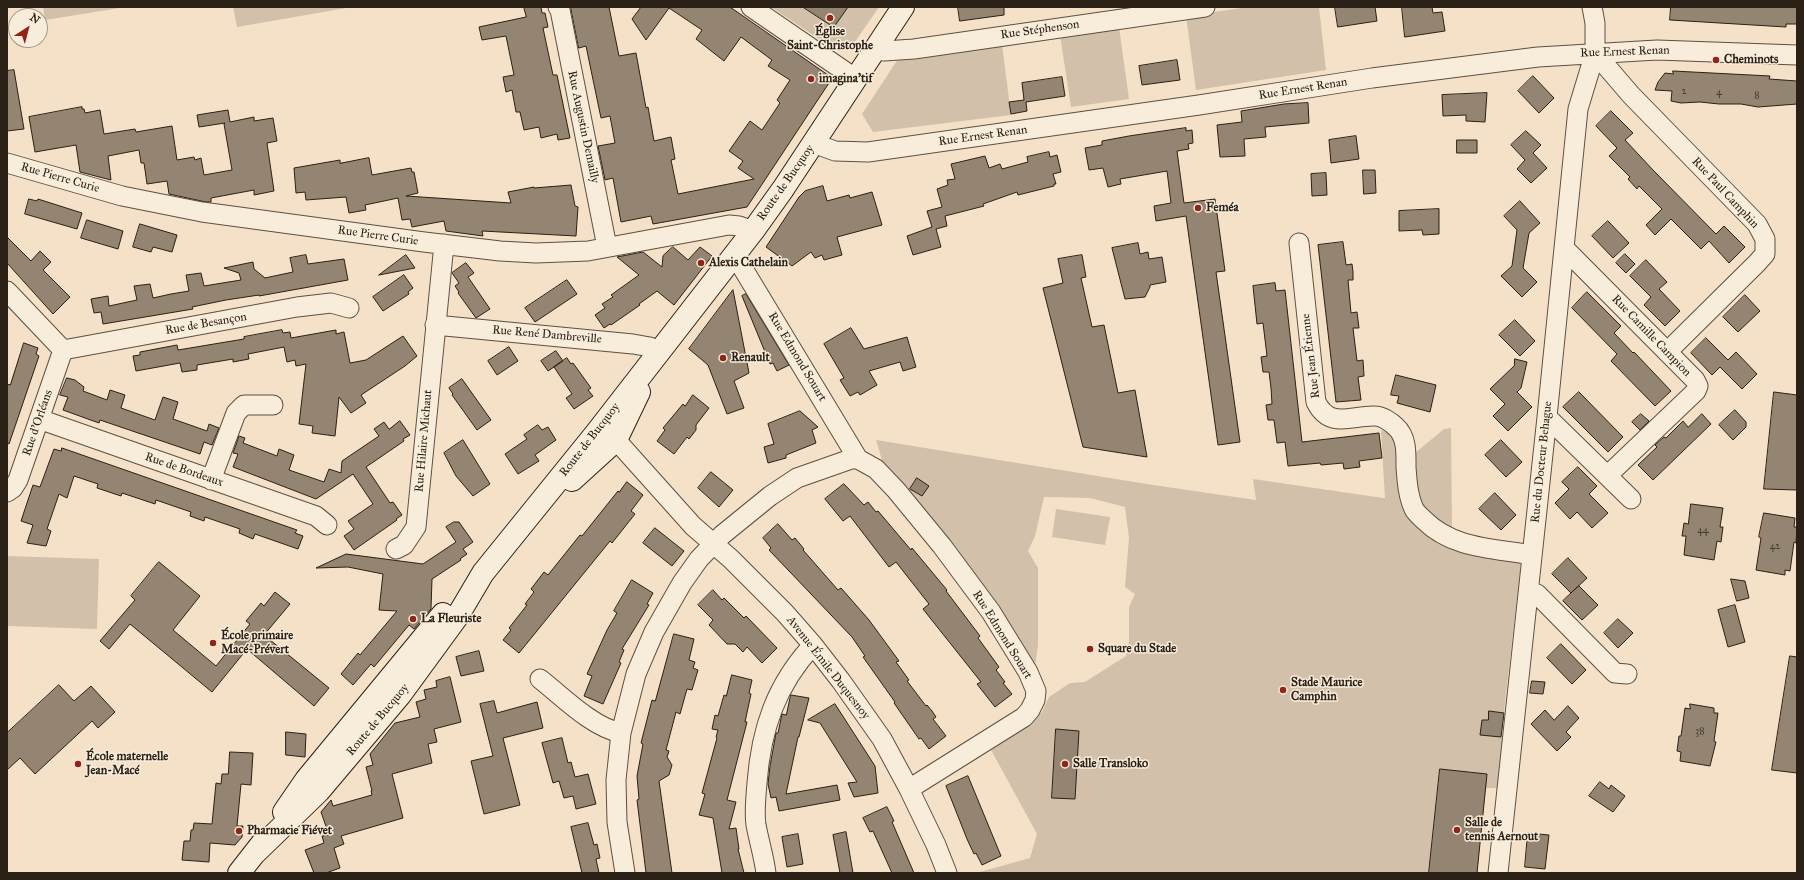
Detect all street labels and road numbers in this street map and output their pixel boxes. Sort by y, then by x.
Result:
street label: Rue Stéphenson [1000,17,1080,43]
street label: Rue Ernest Renan [1580,43,1670,61]
street label: Rue Augustin Demailly [564,69,602,185]
street label: Rue Ernest Renan [1258,75,1348,103]
street label: Rue Ernest Renan [938,123,1028,149]
street label: Route de Bucquoy [754,142,818,224]
street label: Rue Paul Camphin [1688,154,1762,232]
street label: Rue Pierre Curie [19,160,101,196]
street label: Rue Pierre Curie [337,223,419,249]
street label: Rue Camille Campion [1608,292,1694,380]
street label: Rue de Besançon [164,310,248,338]
street label: Rue Edmond Souart [765,310,829,404]
street label: Rue Jean Étienne [1299,313,1323,399]
street label: Rue René Dambreville [492,323,602,347]
street label: Rue d'Orléans [20,388,56,458]
street label: Rue Hilaire Michaut [412,389,436,493]
street label: Route de Bucquoy [557,400,623,480]
street label: Rue du Docteur Behague [1528,400,1556,524]
street label: Rue de Bordeaux [143,450,225,490]
street label: Rue Edmond Souart [969,588,1035,682]
street label: Avenue Émile Duquesnoy [783,614,873,722]
street label: Route de Bucquoy [344,681,412,759]

